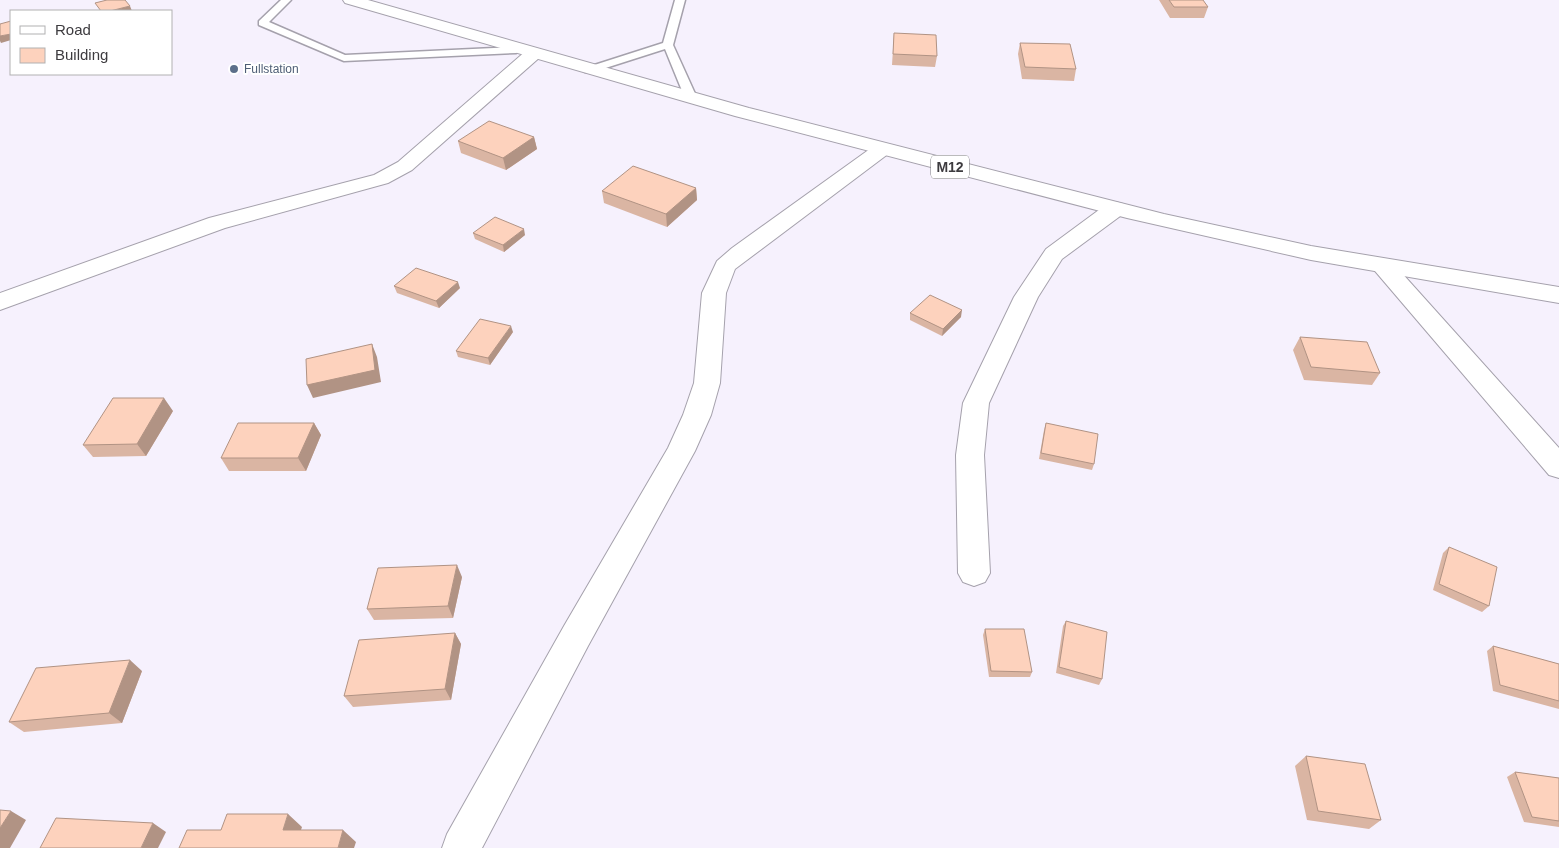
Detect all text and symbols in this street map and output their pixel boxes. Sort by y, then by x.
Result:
legend [10,10,172,75]
text: Road [55,21,91,38]
text: Building [55,46,108,63]
place label: Fullstation [244,62,299,76]
marker: Fullstation [228,63,240,75]
road number: M12 [931,156,969,178]

